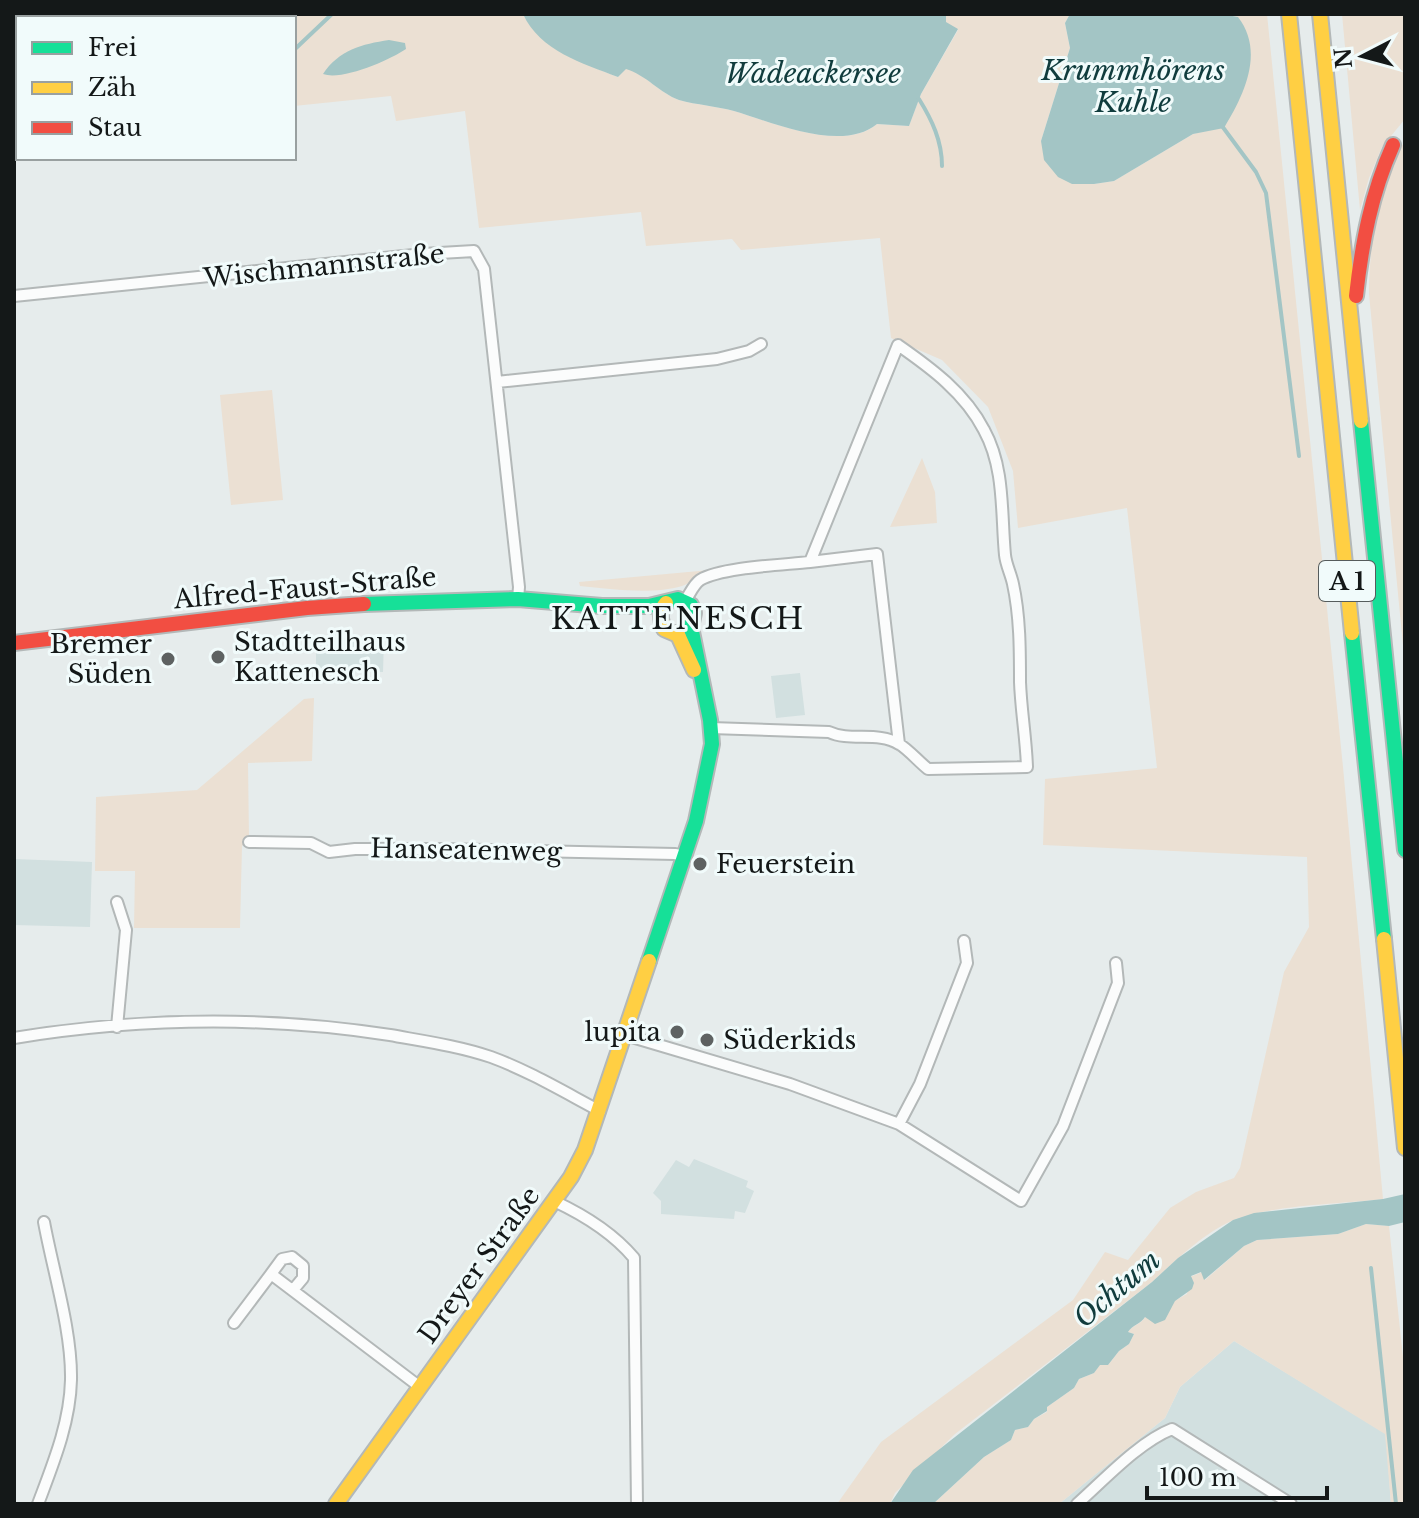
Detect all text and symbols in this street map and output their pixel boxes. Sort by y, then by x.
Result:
legend [16,16,296,160]
north arrow [1323,16,1403,96]
text: Frei [88,33,137,62]
text: N [1329,46,1358,70]
water label: Krummhörens Kuhle [1040,53,1225,120]
water label: Wadeackersee [725,56,901,91]
text: Zäh [88,73,136,102]
text: Stau [88,113,142,142]
street label: Wischmannstraße [201,237,446,295]
street label: Alfred-Faust-Straße [171,561,438,616]
road number: A 1 [1319,561,1375,601]
district label: KATTENESCH [551,600,805,637]
place label: Stadtteilhaus Kattenesch [234,626,406,688]
place label: Bremer Süden [50,628,153,690]
marker: Stadtteilhaus Kattenesch [209,648,227,666]
marker: Bremer Süden [159,650,177,668]
street label: Hanseatenweg [370,832,563,868]
place label: Feuerstein [716,848,855,880]
marker: Feuerstein [691,855,709,873]
place label: lupita [584,1016,662,1048]
marker: lupita [668,1023,686,1041]
place label: Süderkids [723,1024,856,1056]
marker: Süderkids [698,1031,716,1049]
street label: Dreyer Straße [411,1180,547,1350]
water label: Ochtum [1067,1243,1167,1335]
scale bar [1147,1450,1327,1500]
text: 100 m [1159,1463,1237,1492]

